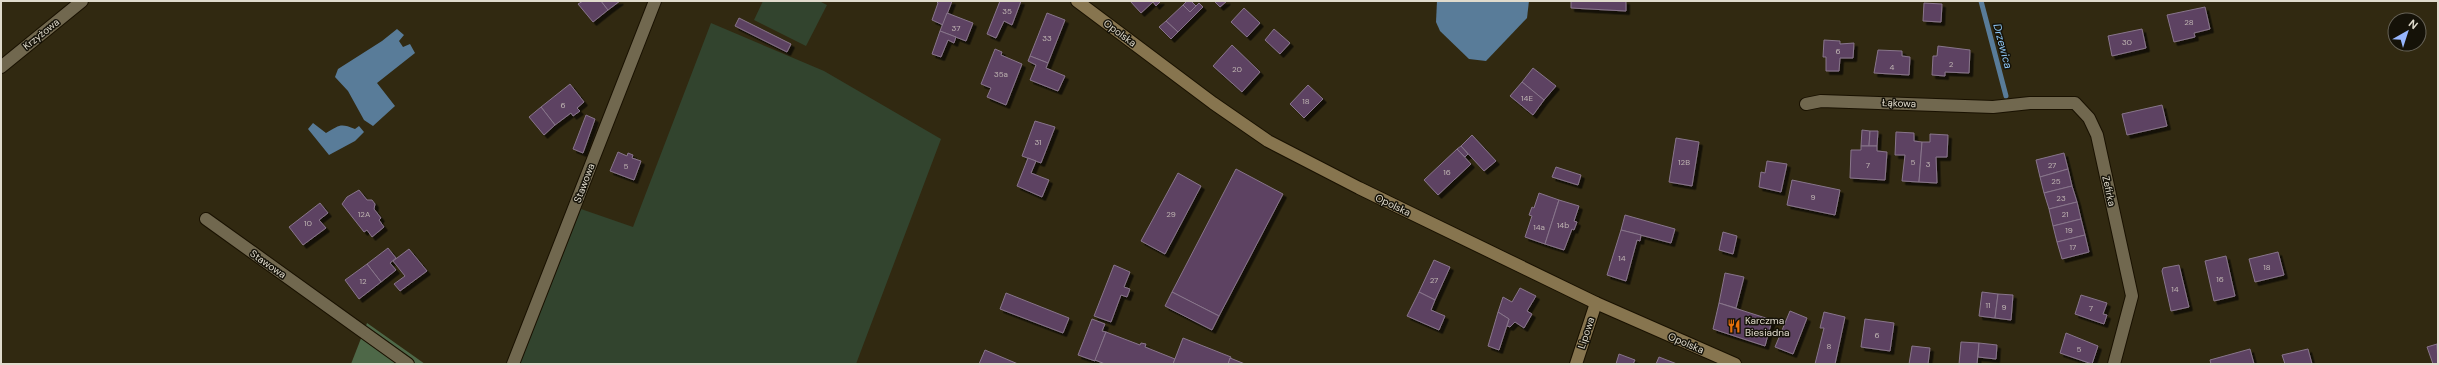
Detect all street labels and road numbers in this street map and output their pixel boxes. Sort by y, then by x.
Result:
street label: Krzyżowa [20,15,62,53]
street label: Opolska [1101,16,1139,50]
street label: Łąkowa [1882,96,1916,110]
street label: Stawowa [571,161,597,205]
street label: Zefirka [2099,175,2119,207]
street label: Opolska [1373,191,1413,219]
street label: Stawowa [247,247,289,281]
street label: Lipowa [1575,316,1597,350]
street label: Opolska [1666,330,1706,356]

